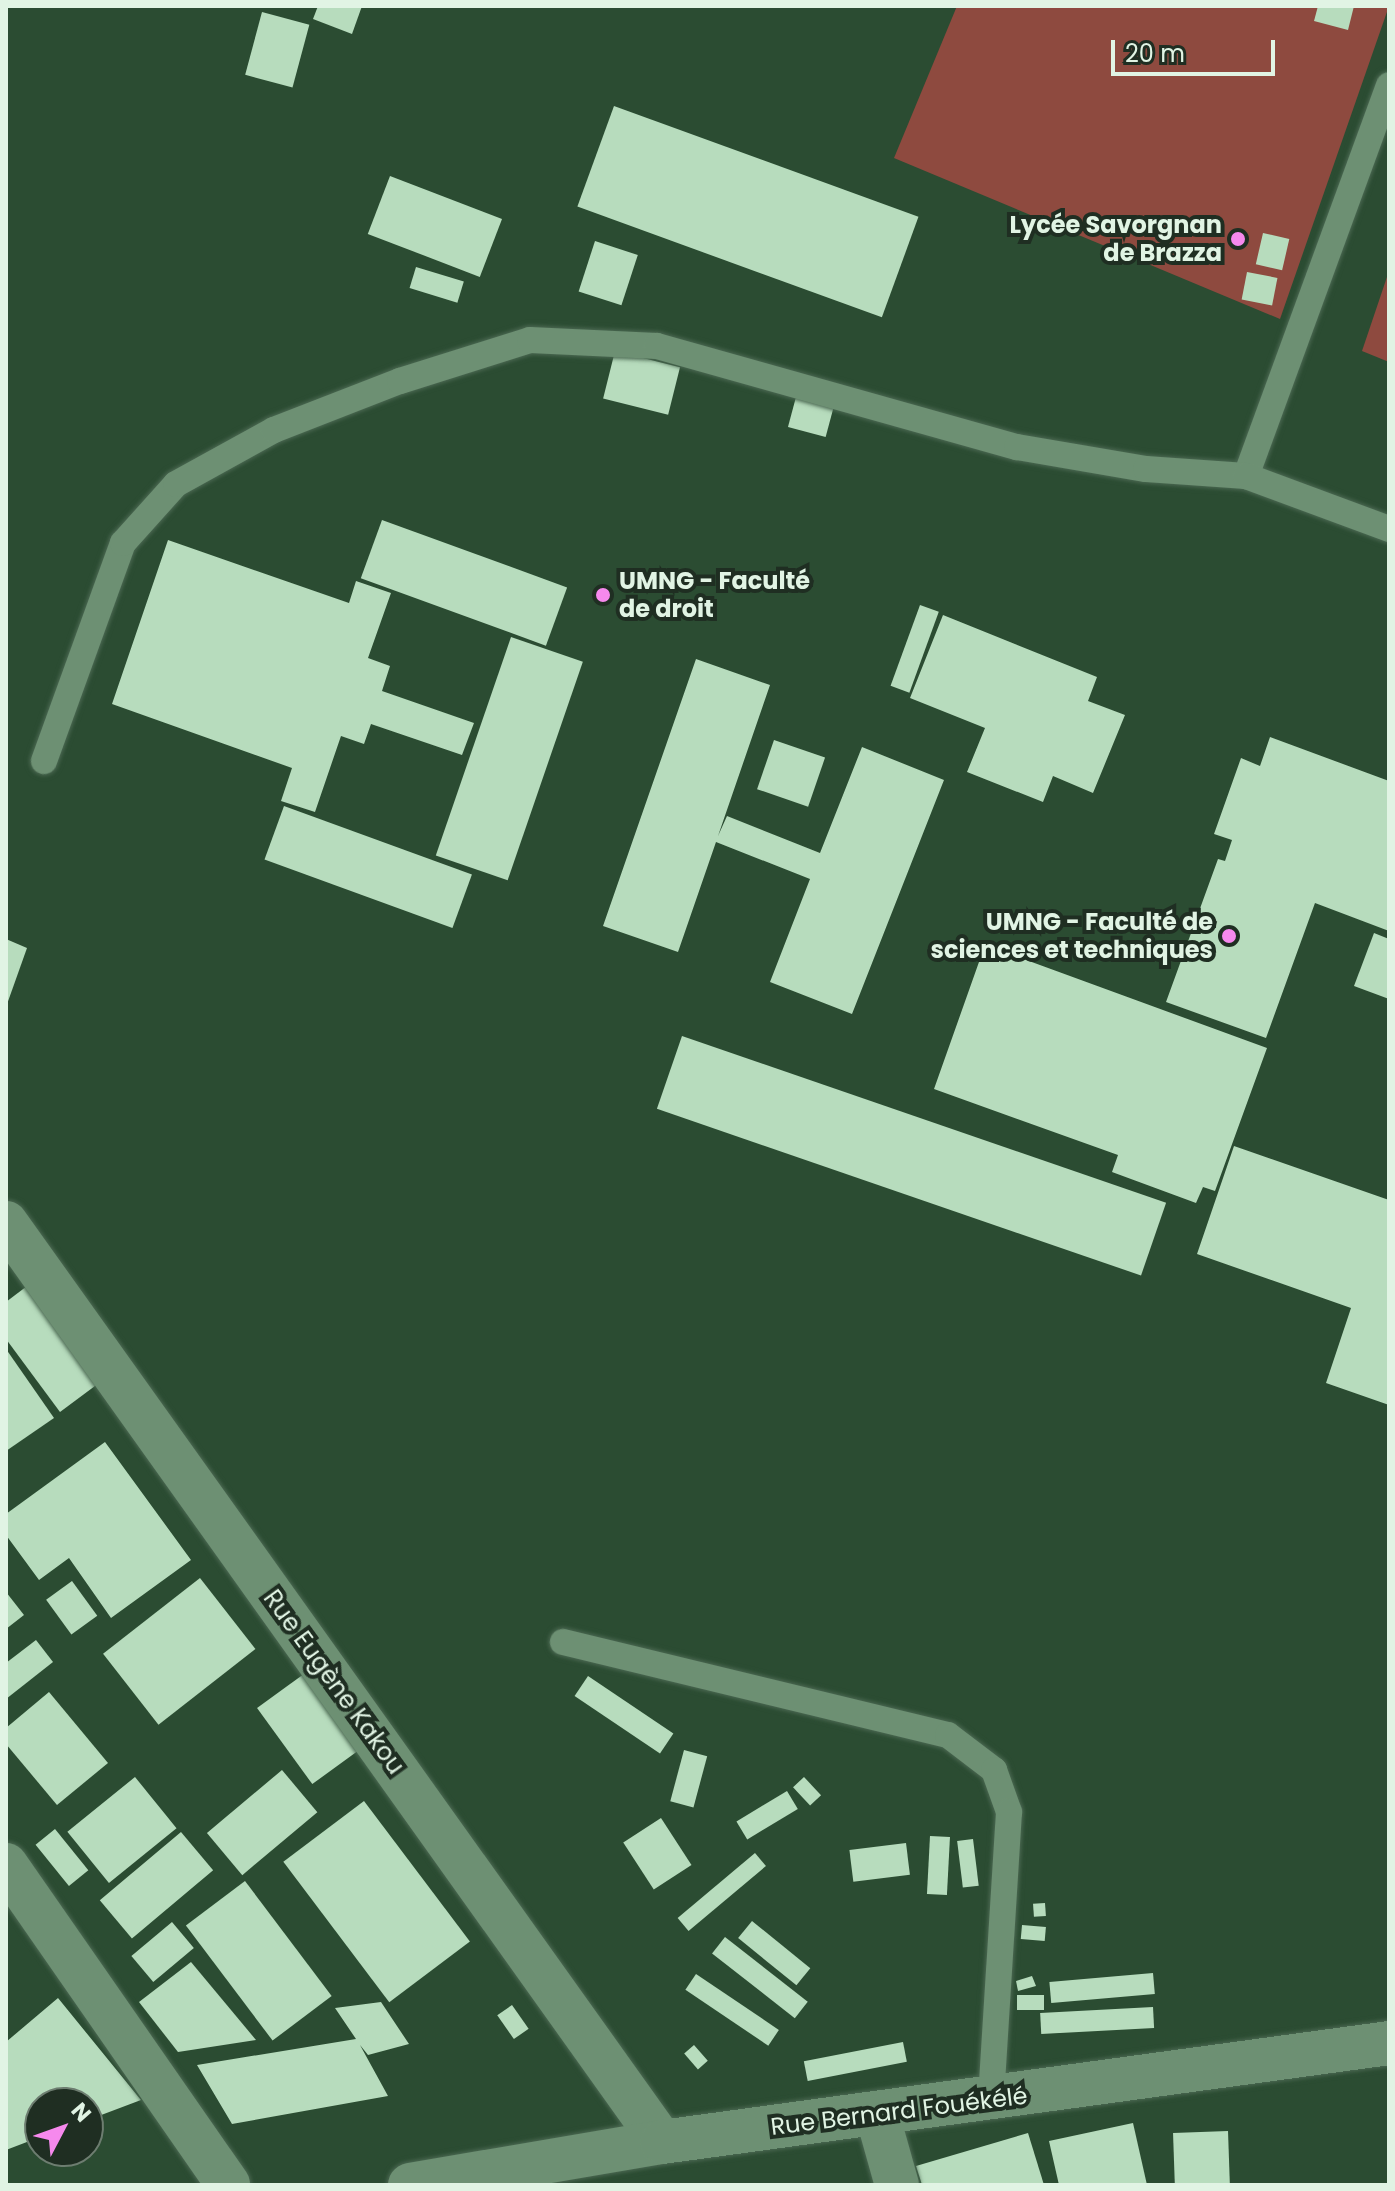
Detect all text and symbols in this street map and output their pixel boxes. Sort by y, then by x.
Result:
scale bar [1115,24,1279,74]
text: 20 m [1125,37,1185,70]
place label: Lycée Savorgnan de Brazza [1010,211,1222,267]
marker: Lycée Savorgnan de Brazza [1229,230,1247,248]
place label: UMNG - Faculté de droit [619,567,810,623]
marker: UMNG - Faculté de droit [594,586,612,604]
place label: UMNG - Faculté de sciences et techniques [931,908,1213,964]
marker: UMNG - Faculté de sciences et techniques [1220,927,1238,945]
street label: Rue Eugène Kakou [258,1584,410,1780]
street label: Rue Bernard Fouékélé [769,2081,1029,2141]
north arrow [24,2087,104,2167]
text: N [64,2096,98,2129]

